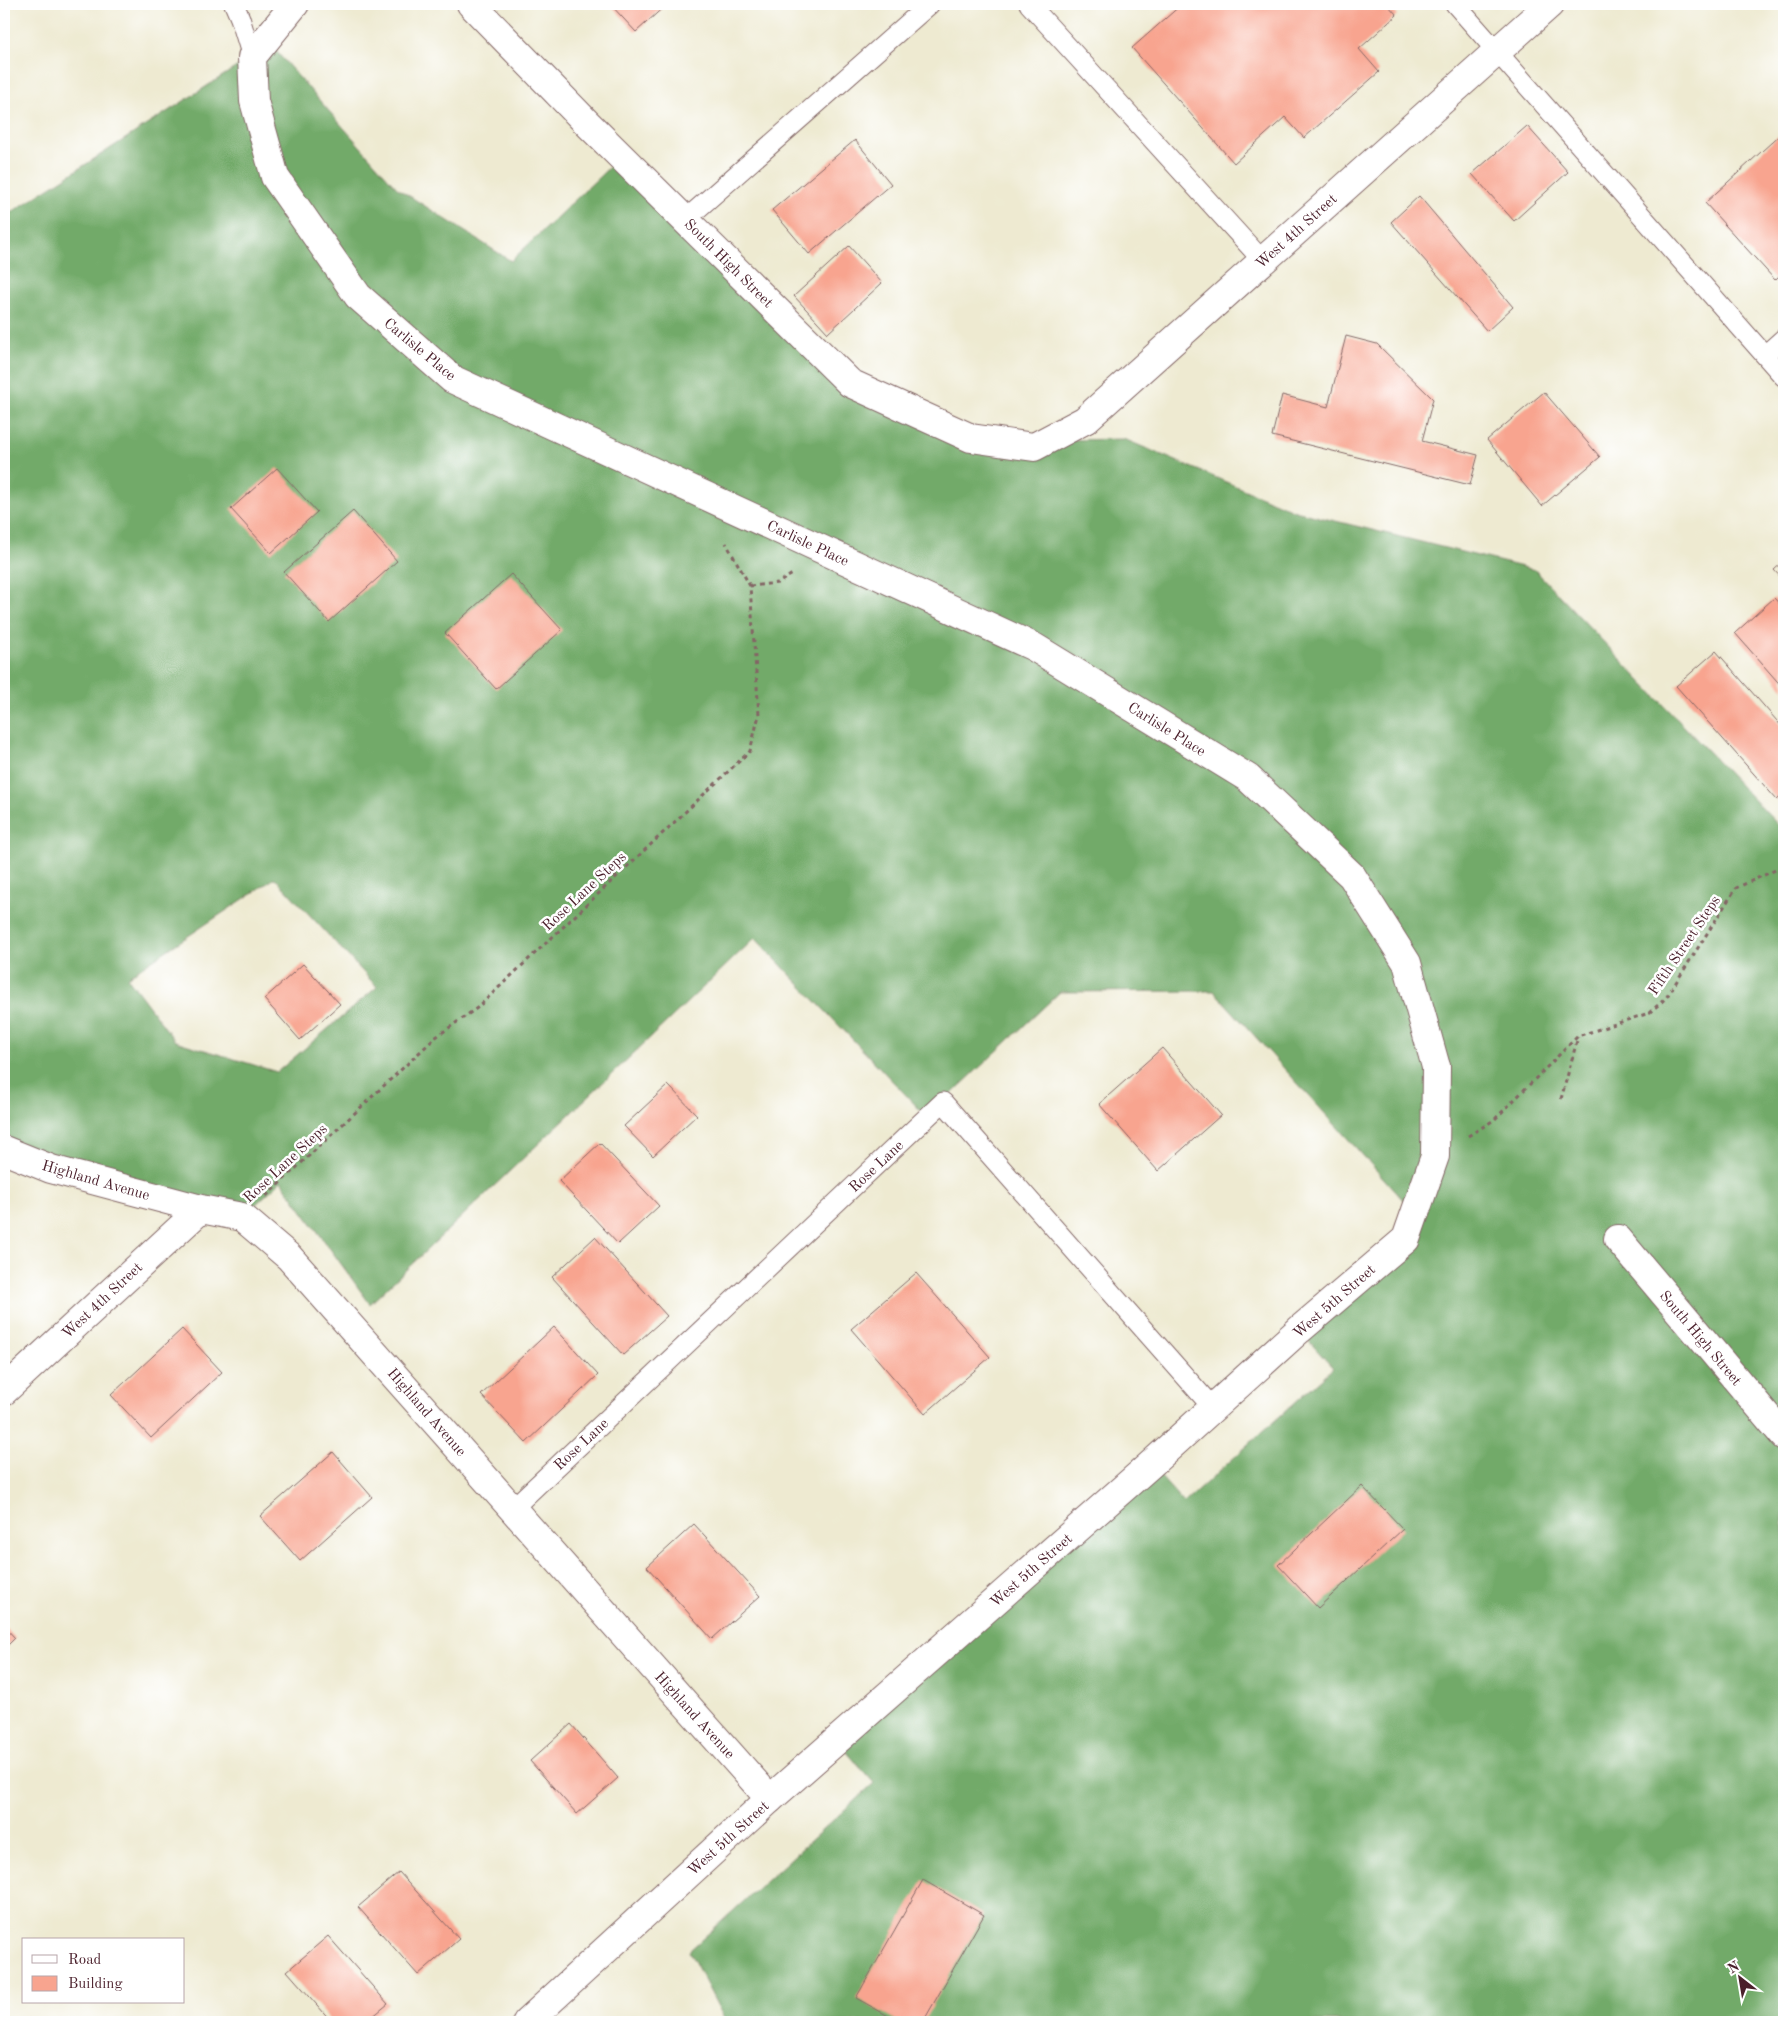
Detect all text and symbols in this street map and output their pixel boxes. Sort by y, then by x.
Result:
street label: West 4th Street [1254,192,1340,272]
street label: South High Street [681,217,775,311]
street label: Carlisle Place [380,316,458,384]
street label: Carlisle Place [764,519,851,570]
street label: Carlisle Place [1125,700,1208,760]
street label: Rose Lane Steps [540,850,630,934]
street label: Fifth Street Steps [1646,893,1724,998]
street label: Rose Lane Steps [241,1122,331,1206]
street label: Rose Lane [847,1138,907,1196]
street label: Highland Avenue [40,1159,151,1204]
street label: West 4th Street [60,1260,146,1342]
street label: West 5th Street [1291,1263,1379,1342]
street label: South High Street [1656,1289,1744,1389]
street label: Highland Avenue [384,1366,468,1460]
street label: Rose Lane [552,1416,612,1474]
street label: West 5th Street [988,1532,1076,1611]
street label: Highland Avenue [651,1670,737,1762]
street label: West 5th Street [686,1799,772,1879]
legend [22,1938,185,2004]
text: Road [68,1953,102,1968]
north arrow [1716,1954,1766,2004]
text: N [1726,1959,1742,1976]
text: Building [68,1977,123,1992]

